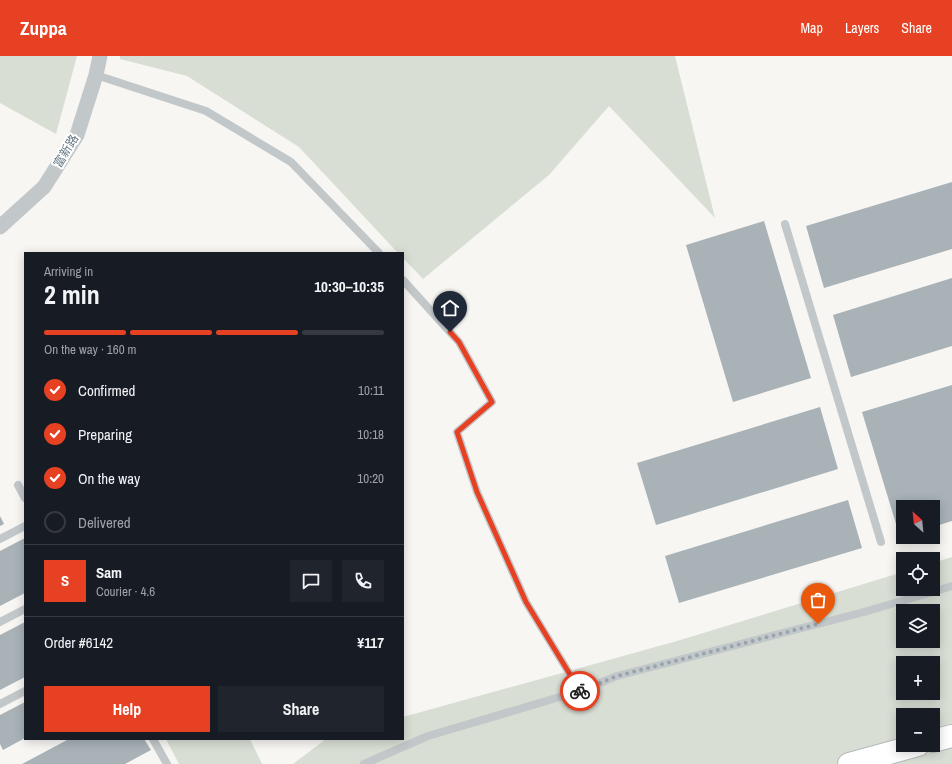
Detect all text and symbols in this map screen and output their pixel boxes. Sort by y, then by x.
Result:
text: Zuppa [20,15,67,41]
text: Map [801,19,823,37]
text: Layers [845,19,879,37]
text: Share [901,19,932,37]
street label: 富新路 [50,131,82,171]
text: Arriving in [44,263,93,280]
text: 10:30–10:35 [314,276,384,297]
text: 2 min [44,277,100,312]
pin [433,291,467,332]
icon: home [439,297,461,319]
text: On the way · 160 m [44,341,136,358]
icon: check [44,379,66,401]
text: Confirmed [78,380,135,401]
text: 10:11 [358,382,384,399]
icon: check [44,423,66,445]
text: Preparing [78,424,132,445]
text: 10:18 [357,426,384,443]
icon: check [44,467,66,489]
text: On the way [78,468,140,489]
text: 10:20 [357,470,384,487]
north arrow [896,500,940,544]
map controls [896,500,940,752]
text: Delivered [78,512,131,533]
button: locate [896,552,940,596]
button: chat [290,560,332,602]
button: phone [342,560,384,602]
text: Sam [96,562,122,583]
text: S [61,570,69,591]
text: Courier · 4.6 [96,583,155,600]
pin [801,583,835,624]
icon: bag [807,589,829,611]
button: layers [896,604,940,648]
text: Order #6142 [44,632,113,653]
text: ¥117 [357,632,384,653]
button: + [896,656,940,700]
courier [560,671,600,711]
icon: bike [569,680,591,702]
button: Help [44,686,210,732]
button: Share [218,686,384,732]
button: − [896,708,940,752]

